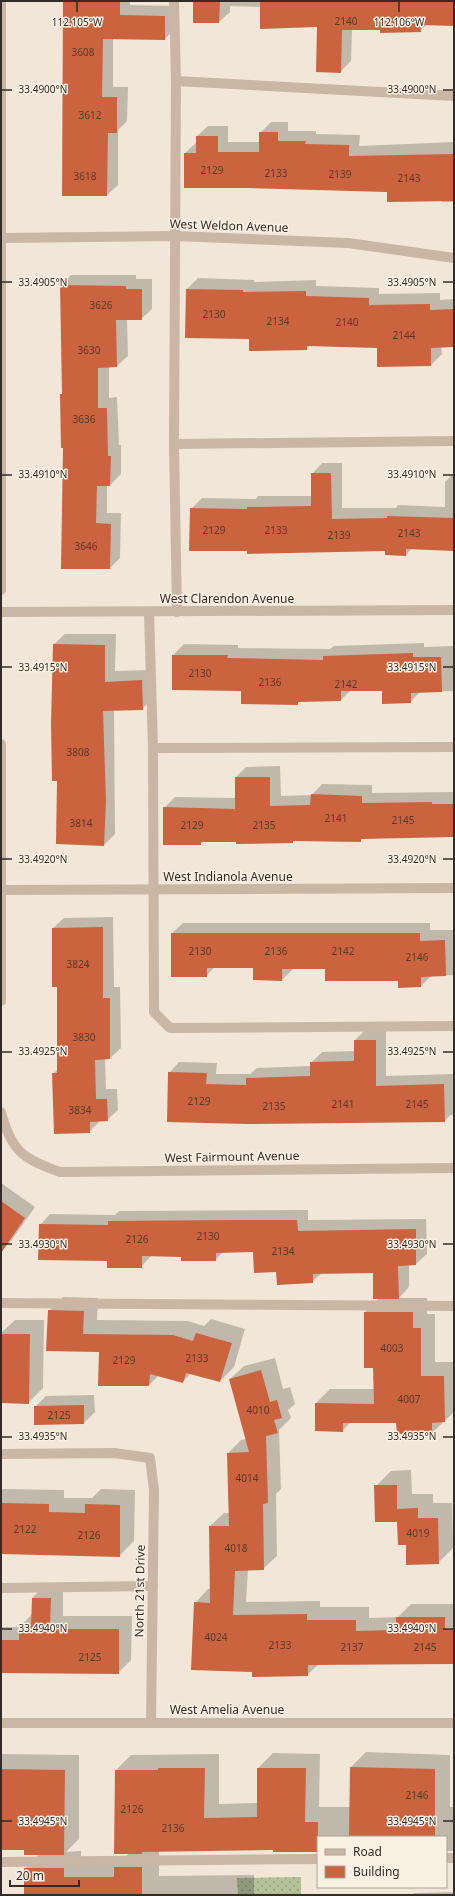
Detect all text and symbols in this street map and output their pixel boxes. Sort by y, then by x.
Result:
house number: 2140 [335,14,358,28]
text: 112.105°W [52,15,103,29]
text: 112.106°W [374,15,425,29]
house number: 3608 [72,45,95,59]
text: 33.4900°N [19,82,67,96]
text: 33.4900°N [388,82,436,96]
house number: 3612 [79,108,102,122]
house number: 2129 [201,163,224,177]
house number: 2133 [265,166,288,180]
house number: 2139 [329,167,352,181]
house number: 3618 [74,169,97,183]
house number: 2143 [398,171,421,185]
street label: West Weldon Avenue [169,215,289,236]
text: 33.4905°N [19,275,67,289]
text: 33.4905°N [388,275,436,289]
house number: 3626 [90,298,113,312]
house number: 2130 [203,307,226,321]
house number: 2134 [267,314,290,328]
house number: 2140 [336,315,359,329]
house number: 2144 [393,328,416,342]
house number: 3630 [78,343,101,357]
house number: 3636 [73,412,96,426]
text: 33.4910°N [19,467,67,481]
text: 33.4910°N [388,467,436,481]
house number: 2129 [203,523,226,537]
house number: 2133 [265,523,288,537]
house number: 2143 [398,526,421,540]
house number: 2139 [328,528,351,542]
house number: 3646 [75,539,98,553]
street label: West Clarendon Avenue [160,590,294,607]
text: 33.4915°N [19,660,67,674]
text: 33.4915°N [388,660,436,674]
house number: 2130 [189,666,212,680]
house number: 2136 [259,675,282,689]
house number: 2142 [335,677,358,691]
house number: 3808 [67,745,90,759]
house number: 2141 [325,811,347,825]
house number: 2145 [392,813,415,827]
house number: 3814 [70,816,93,830]
house number: 2129 [181,818,204,832]
house number: 2135 [253,818,276,832]
text: 33.4920°N [19,852,67,866]
text: 33.4920°N [388,852,436,866]
street label: West Indianola Avenue [163,868,293,885]
house number: 2130 [189,944,212,958]
house number: 2136 [265,944,288,958]
house number: 2142 [332,944,355,958]
house number: 2146 [406,950,429,964]
house number: 3824 [67,957,90,971]
house number: 3830 [73,1030,96,1044]
text: 33.4925°N [19,1044,67,1058]
text: 33.4925°N [388,1044,436,1058]
house number: 2129 [188,1094,211,1108]
house number: 2141 [332,1097,354,1111]
house number: 2145 [406,1097,429,1111]
house number: 2135 [263,1099,286,1113]
house number: 3834 [69,1103,92,1117]
street label: West Fairmount Avenue [164,1147,300,1166]
house number: 2130 [197,1229,220,1243]
house number: 2126 [126,1232,149,1246]
text: 33.4930°N [19,1237,67,1251]
text: 33.4930°N [388,1237,436,1251]
house number: 2134 [272,1244,295,1258]
house number: 4003 [381,1341,404,1355]
house number: 2133 [186,1351,209,1365]
house number: 2129 [113,1353,136,1367]
house number: 4007 [398,1392,421,1406]
house number: 4010 [247,1403,270,1417]
house number: 2125 [48,1408,71,1422]
text: 33.4935°N [19,1429,67,1443]
text: 33.4935°N [388,1429,436,1443]
house number: 4014 [236,1471,259,1485]
house number: 2122 [14,1522,37,1536]
house number: 4019 [407,1526,430,1540]
house number: 2126 [78,1528,101,1542]
house number: 4018 [225,1541,248,1555]
street label: North 21st Drive [130,1544,149,1638]
text: 33.4940°N [19,1621,67,1635]
text: 33.4940°N [388,1621,436,1635]
house number: 4024 [205,1630,228,1644]
house number: 2133 [269,1638,292,1652]
house number: 2137 [341,1640,364,1654]
house number: 2145 [414,1640,437,1654]
house number: 2125 [79,1650,102,1664]
street label: West Amelia Avenue [170,1701,285,1718]
house number: 2146 [406,1788,429,1802]
house number: 2126 [121,1802,144,1816]
text: 33.4945°N [19,1814,67,1828]
text: 33.4945°N [388,1814,436,1828]
house number: 2136 [162,1821,185,1835]
legend [317,1836,447,1888]
text: Road [353,1843,382,1860]
scale bar [10,1862,79,1888]
text: Building [353,1863,400,1880]
text: 20 m [16,1867,44,1884]

